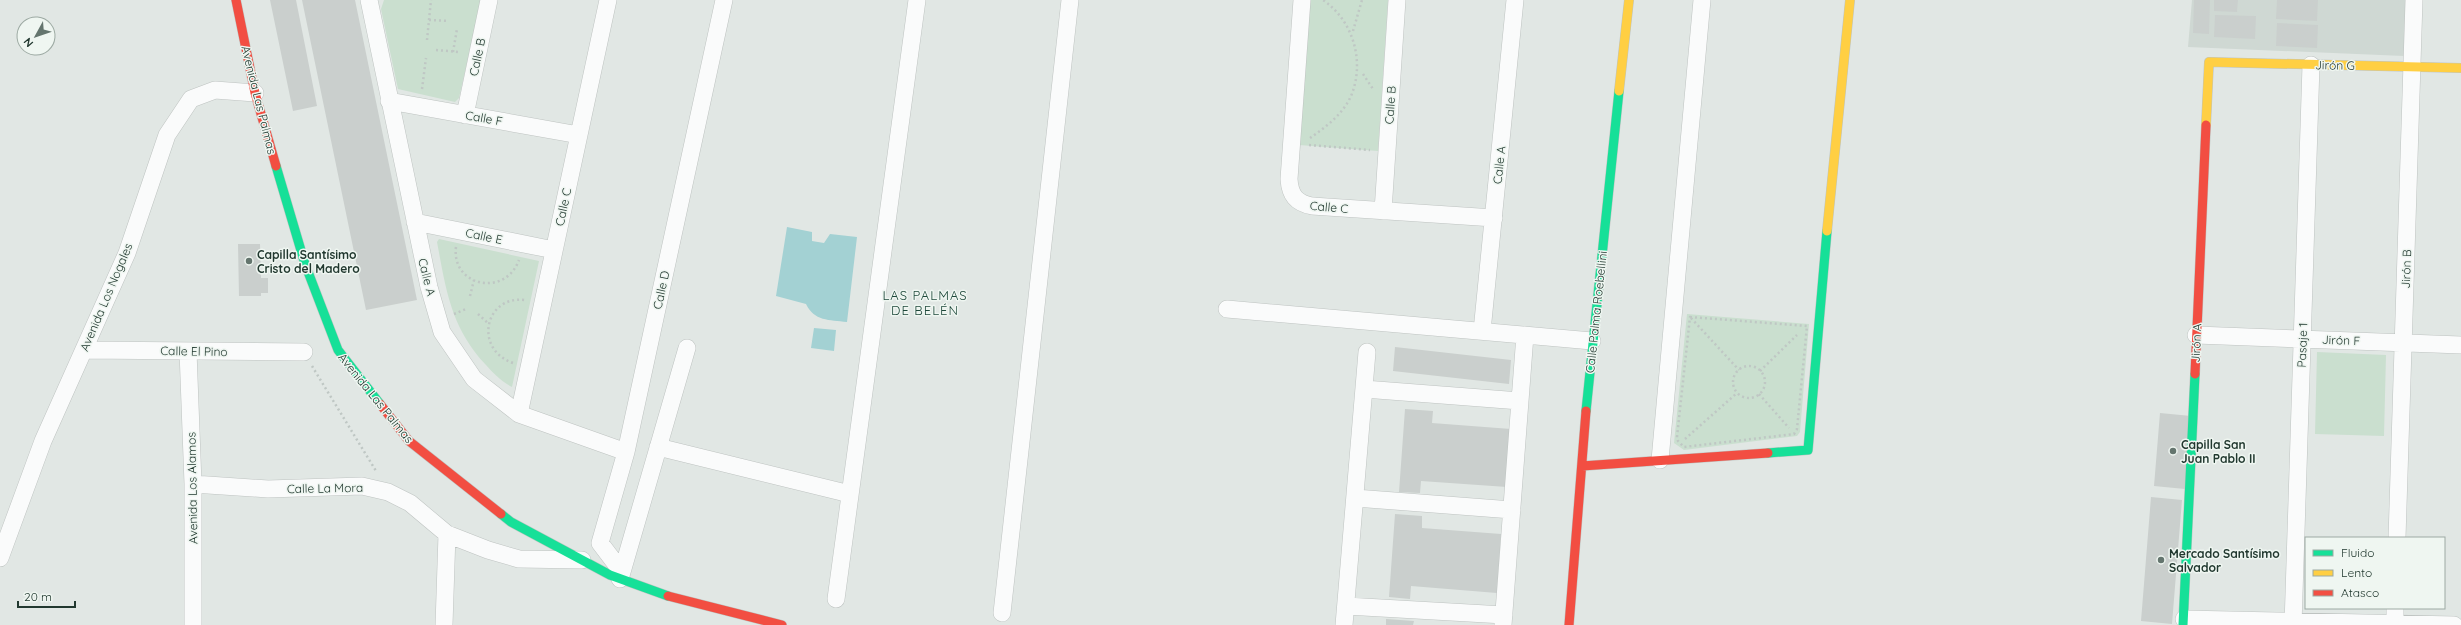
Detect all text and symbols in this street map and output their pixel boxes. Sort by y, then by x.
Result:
north arrow [16,16,56,56]
text: N [20,35,36,50]
street label: Calle B [466,36,488,77]
street label: Avenida Las Palmas [238,44,280,156]
street label: Jirón G [2315,57,2355,73]
street label: Calle B [1381,85,1399,125]
street label: Calle F [464,107,504,129]
street label: Calle A [1490,145,1508,185]
street label: Calle C [552,187,574,227]
street label: Calle C [1309,198,1349,216]
street label: Calle E [464,225,504,247]
street label: Avenida Los Nogales [76,240,136,353]
place label: Capilla Santísimo Cristo del Madero [257,247,360,276]
street label: Jirón B [2398,249,2414,289]
street label: Calle Palma Roebellini [1582,250,1610,374]
marker: Capilla Santísimo Cristo del Madero [244,256,254,266]
street label: Calle A [415,257,439,298]
street label: Calle D [650,269,672,311]
district label: LAS PALMAS DE BELÉN [882,287,968,318]
street label: Pasaje 1 [2294,322,2310,368]
street label: Jirón A [2187,323,2205,363]
street label: Jirón F [2322,332,2361,348]
street label: Calle El Pino [160,343,228,359]
street label: Avenida Las Palmas [335,350,417,446]
street label: Avenida Los Alamos [184,432,200,544]
place label: Capilla San Juan Pablo II [2181,437,2256,466]
marker: Capilla San Juan Pablo II [2168,446,2178,456]
street label: Calle La Mora [287,480,363,496]
legend [2305,537,2445,609]
text: Fluido [2341,545,2374,560]
place label: Mercado Santísimo Salvador [2169,546,2280,575]
marker: Mercado Santísimo Salvador [2156,555,2166,565]
text: Lento [2341,565,2372,580]
scale bar [18,583,75,609]
text: Atasco [2341,585,2379,600]
text: 20 m [24,589,52,604]

